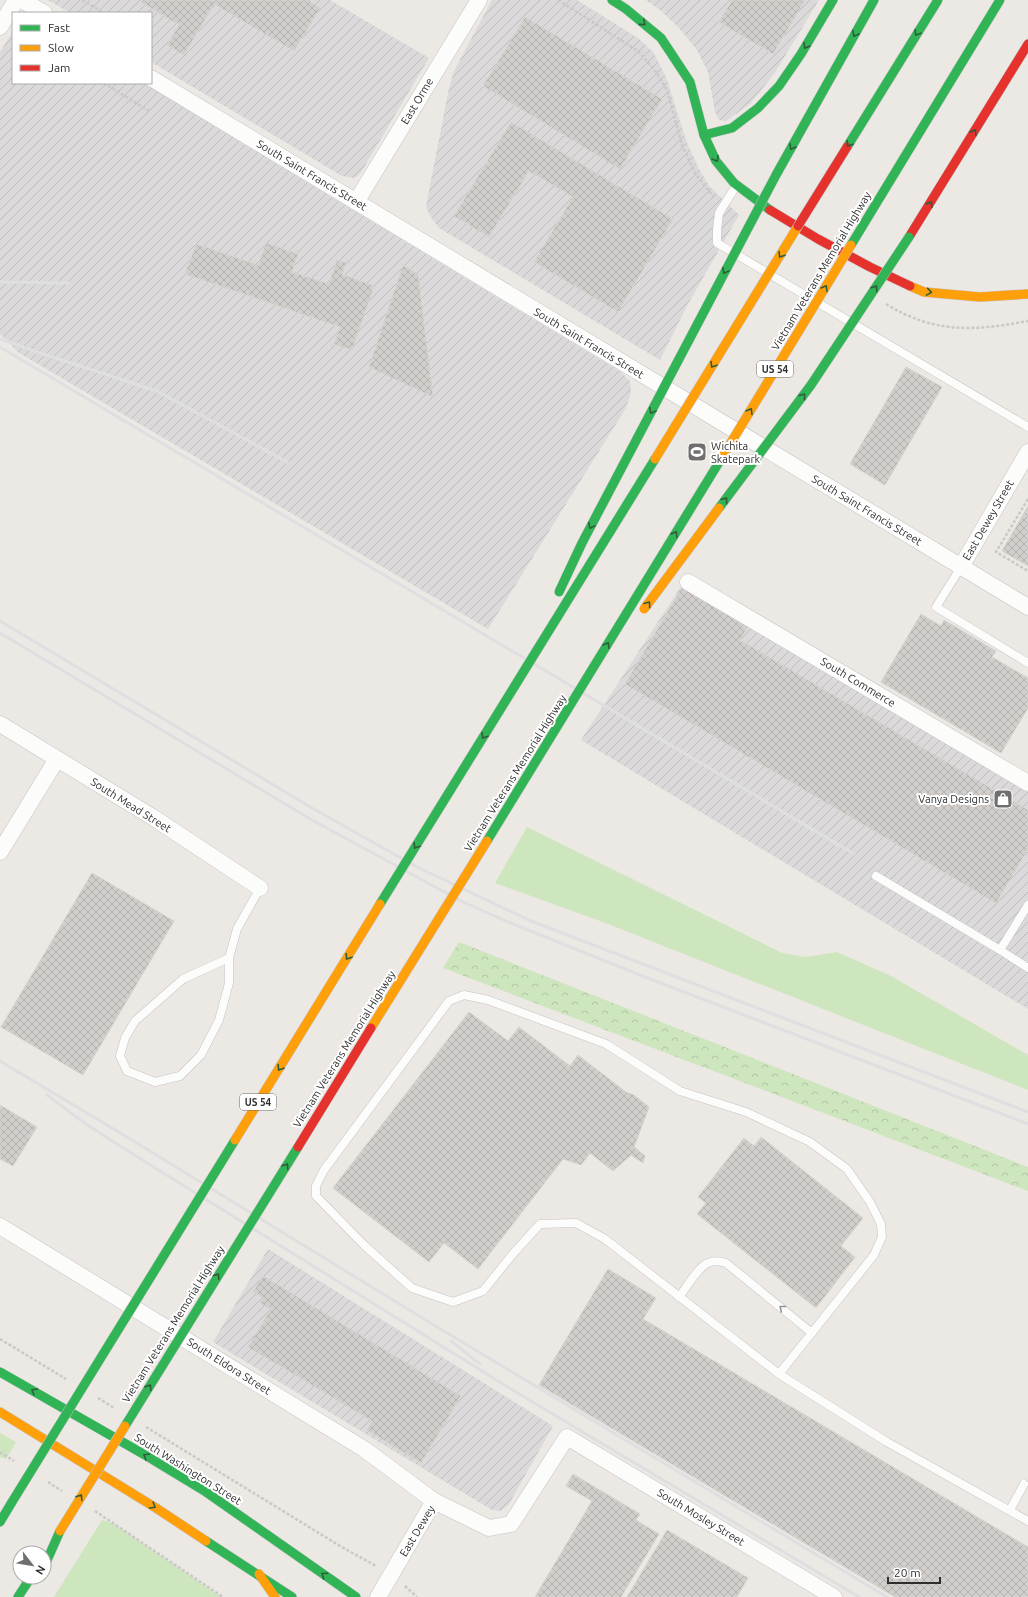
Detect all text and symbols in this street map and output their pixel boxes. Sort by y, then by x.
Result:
legend [12,12,152,84]
one-way arrow [639,19,646,26]
text: Fast [48,21,70,34]
one-way arrow [915,29,922,36]
one-way arrow [853,30,860,37]
text: Slow [48,41,74,54]
one-way arrow [804,42,811,49]
text: Jam [48,61,70,74]
street label: East Orme [399,76,435,126]
one-way arrow [970,129,977,136]
street label: South Saint Francis Street [255,137,370,213]
one-way arrow [846,140,854,147]
one-way arrow [789,143,796,150]
one-way arrow [712,155,719,162]
street label: Vietnam Veterans Memorial Highway [769,189,874,352]
one-way arrow [925,201,932,208]
one-way arrow [778,251,786,258]
one-way arrow [723,267,730,275]
one-way arrow [820,285,827,292]
one-way arrow [870,285,878,292]
one-way arrow [926,287,932,296]
street label: South Saint Francis Street [532,305,647,381]
one-way arrow [710,361,717,368]
road number: US 54 [757,361,793,377]
one-way arrow [798,393,805,400]
one-way arrow [649,407,656,414]
one-way arrow [745,408,752,415]
place label: Wichita Skatepark [711,440,761,465]
sports icon: Wichita Skatepark [686,441,708,463]
street label: South Saint Francis Street [810,472,925,548]
street label: East Dewey Street [960,477,1016,562]
one-way arrow [720,497,727,504]
one-way arrow [588,522,596,529]
one-way arrow [670,531,678,538]
one-way arrow [643,602,650,609]
one-way arrow [603,642,610,649]
street label: South Commerce [818,655,898,709]
street label: Vietnam Veterans Memorial Highway [462,692,569,854]
one-way arrow [482,732,489,739]
street label: South Mead Street [89,775,174,835]
shop icon: Vanya Designs [992,788,1014,810]
place label: Vanya Designs [918,793,989,805]
one-way arrow [414,842,421,849]
one-way arrow [345,953,353,960]
street label: Vietnam Veterans Memorial Highway [291,968,398,1130]
one-way arrow [277,1064,284,1071]
road number: US 54 [240,1094,276,1110]
one-way arrow [281,1163,288,1170]
street label: Vietnam Veterans Memorial Highway [120,1243,227,1405]
one-way arrow [213,1273,220,1280]
one-way arrow [779,1306,786,1313]
street label: South Eldora Street [185,1335,274,1397]
one-way arrow [144,1384,152,1391]
one-way arrow [31,1388,38,1395]
street label: South Washington Street [132,1431,244,1507]
one-way arrow [143,1453,150,1460]
street label: South Mosley Street [655,1486,747,1548]
one-way arrow [76,1494,83,1501]
one-way arrow [149,1501,156,1508]
street label: East Dewey [397,1503,437,1559]
north arrow [12,1545,52,1585]
scale bar [888,1559,940,1585]
text: N [33,1564,48,1577]
text: 20 m [894,1566,921,1579]
one-way arrow [321,1572,328,1580]

